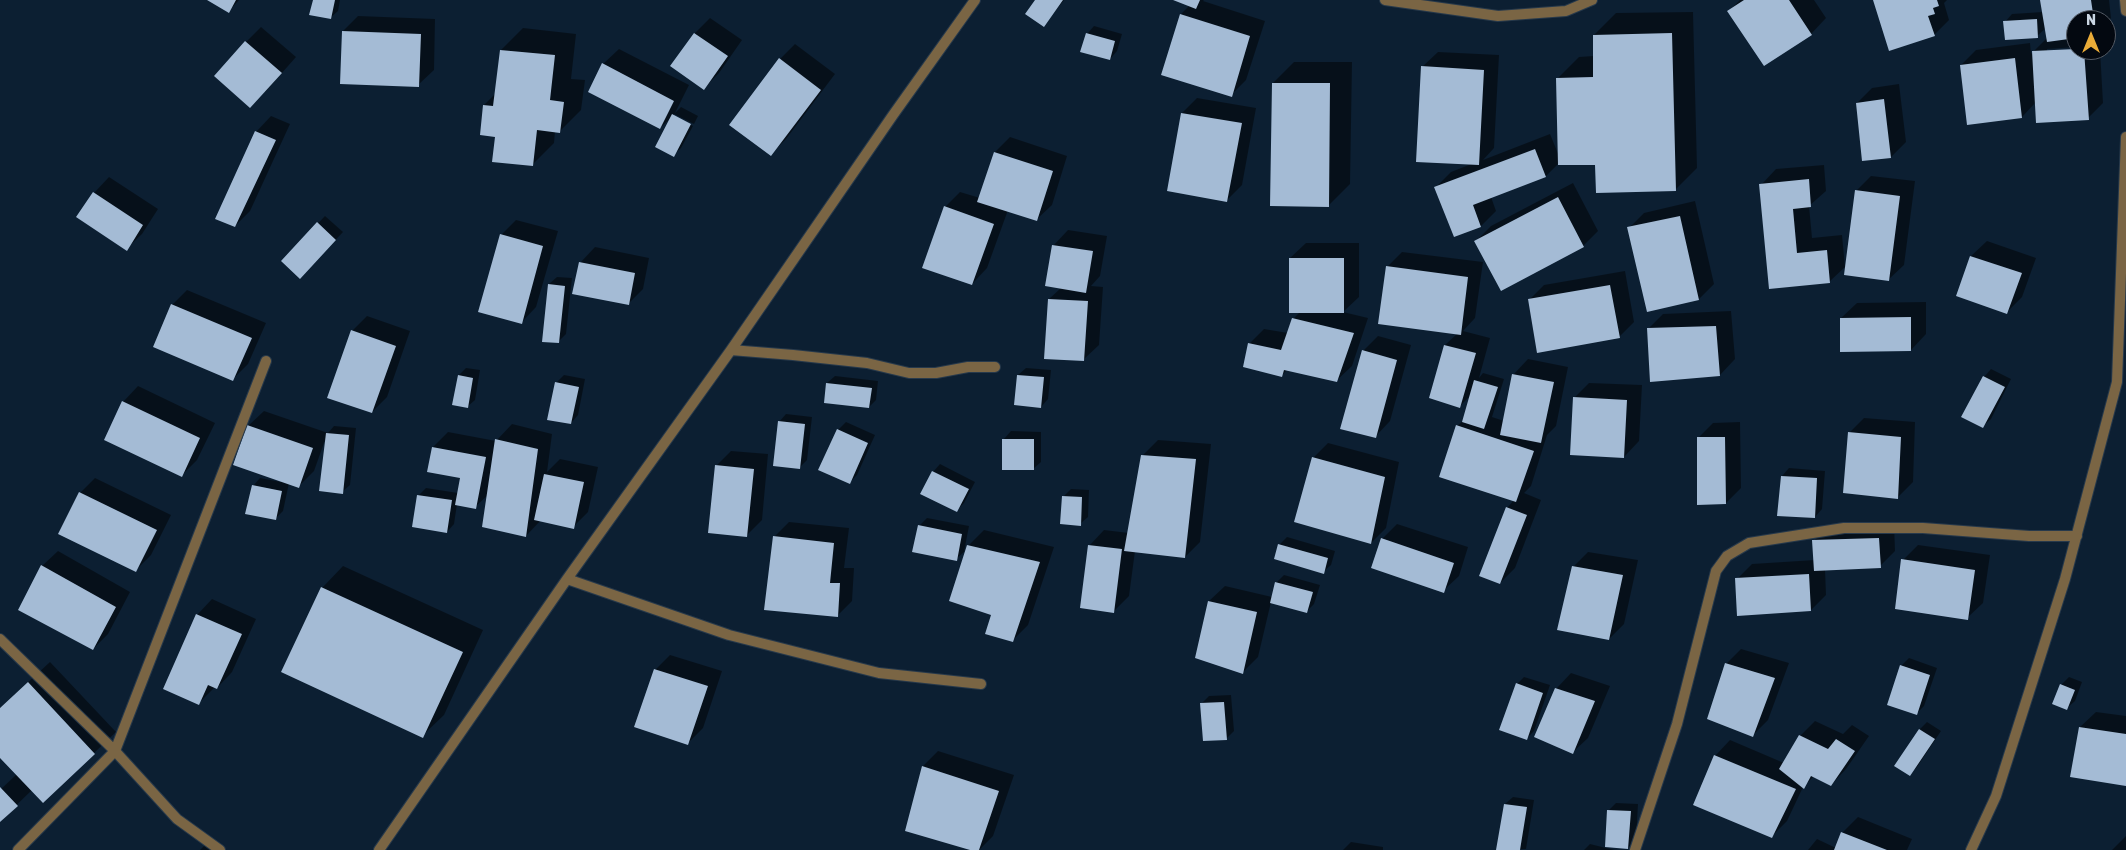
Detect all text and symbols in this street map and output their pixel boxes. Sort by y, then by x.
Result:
north arrow [2066,10,2116,60]
text: N [2086,12,2096,29]

